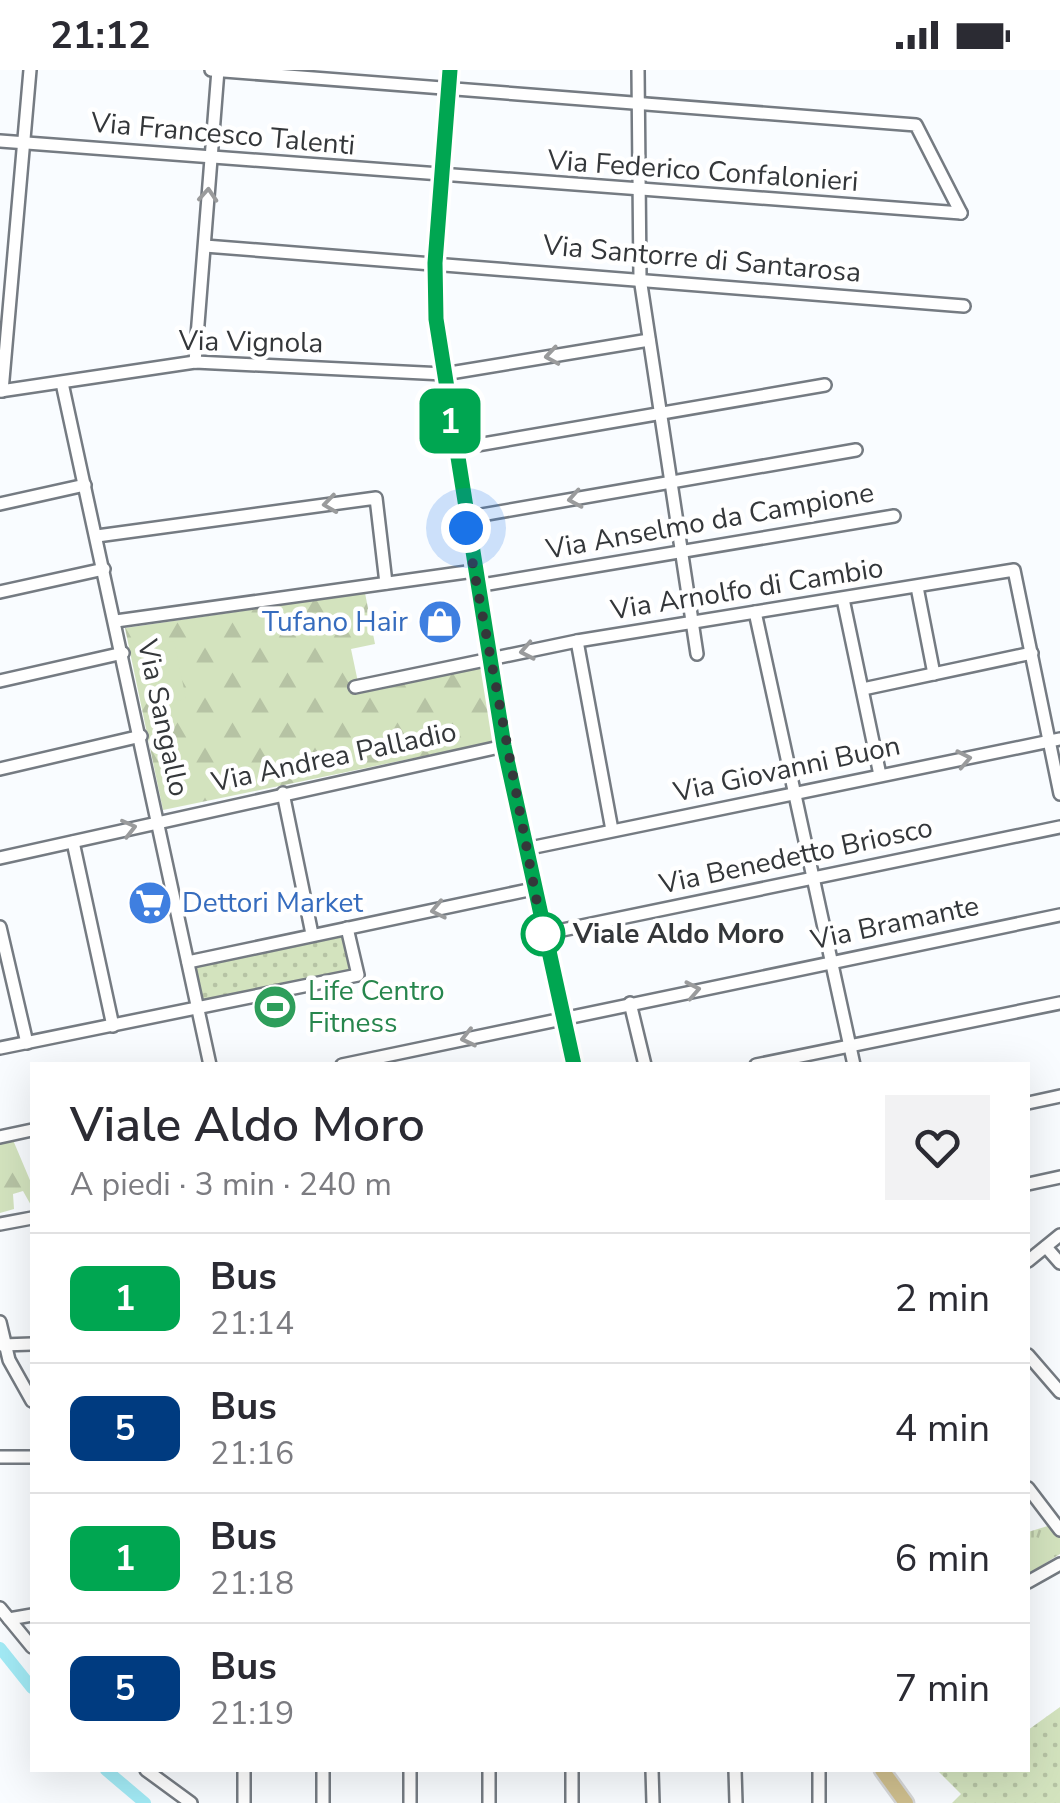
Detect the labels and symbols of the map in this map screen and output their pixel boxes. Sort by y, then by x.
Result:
street label: Via Francesco Talenti [88,103,357,164]
street label: Via Federico Confalonieri [545,141,860,201]
one-way arrow [197,186,218,202]
street label: Via Santorre di Santarosa [540,226,863,292]
street label: Via Vignola [177,322,324,362]
one-way arrow [544,345,561,366]
line badge: 1 [418,388,482,454]
street label: Via Anselmo da Campione [542,473,877,569]
one-way arrow [567,488,583,509]
one-way arrow [322,493,338,514]
your location [441,503,491,553]
street label: Via Arnolfo di Cambio [607,549,886,629]
shop icon: Tufano Hair [417,599,463,645]
place label: Tufano Hair [262,603,408,641]
street label: Via Sangallo [128,635,198,800]
one-way arrow [519,640,535,661]
street label: Via Andrea Palladio [207,713,460,802]
street label: Via Giovanni Buon [669,726,904,812]
one-way arrow [955,749,972,770]
street label: Via Benedetto Briosco [655,808,936,904]
one-way arrow [120,819,137,840]
supermarket icon: Dettori Market [127,880,173,926]
place label: Dettori Market [182,884,363,922]
street label: Via Bramante [807,887,982,960]
one-way arrow [430,899,447,920]
marker: Viale Aldo Moro [522,913,564,955]
place label: Viale Aldo Moro [572,915,784,953]
place label: Life Centro Fitness [308,972,445,1042]
one-way arrow [684,980,701,1001]
sports icon: Life Centro Fitness [252,984,298,1030]
one-way arrow [460,1026,477,1047]

